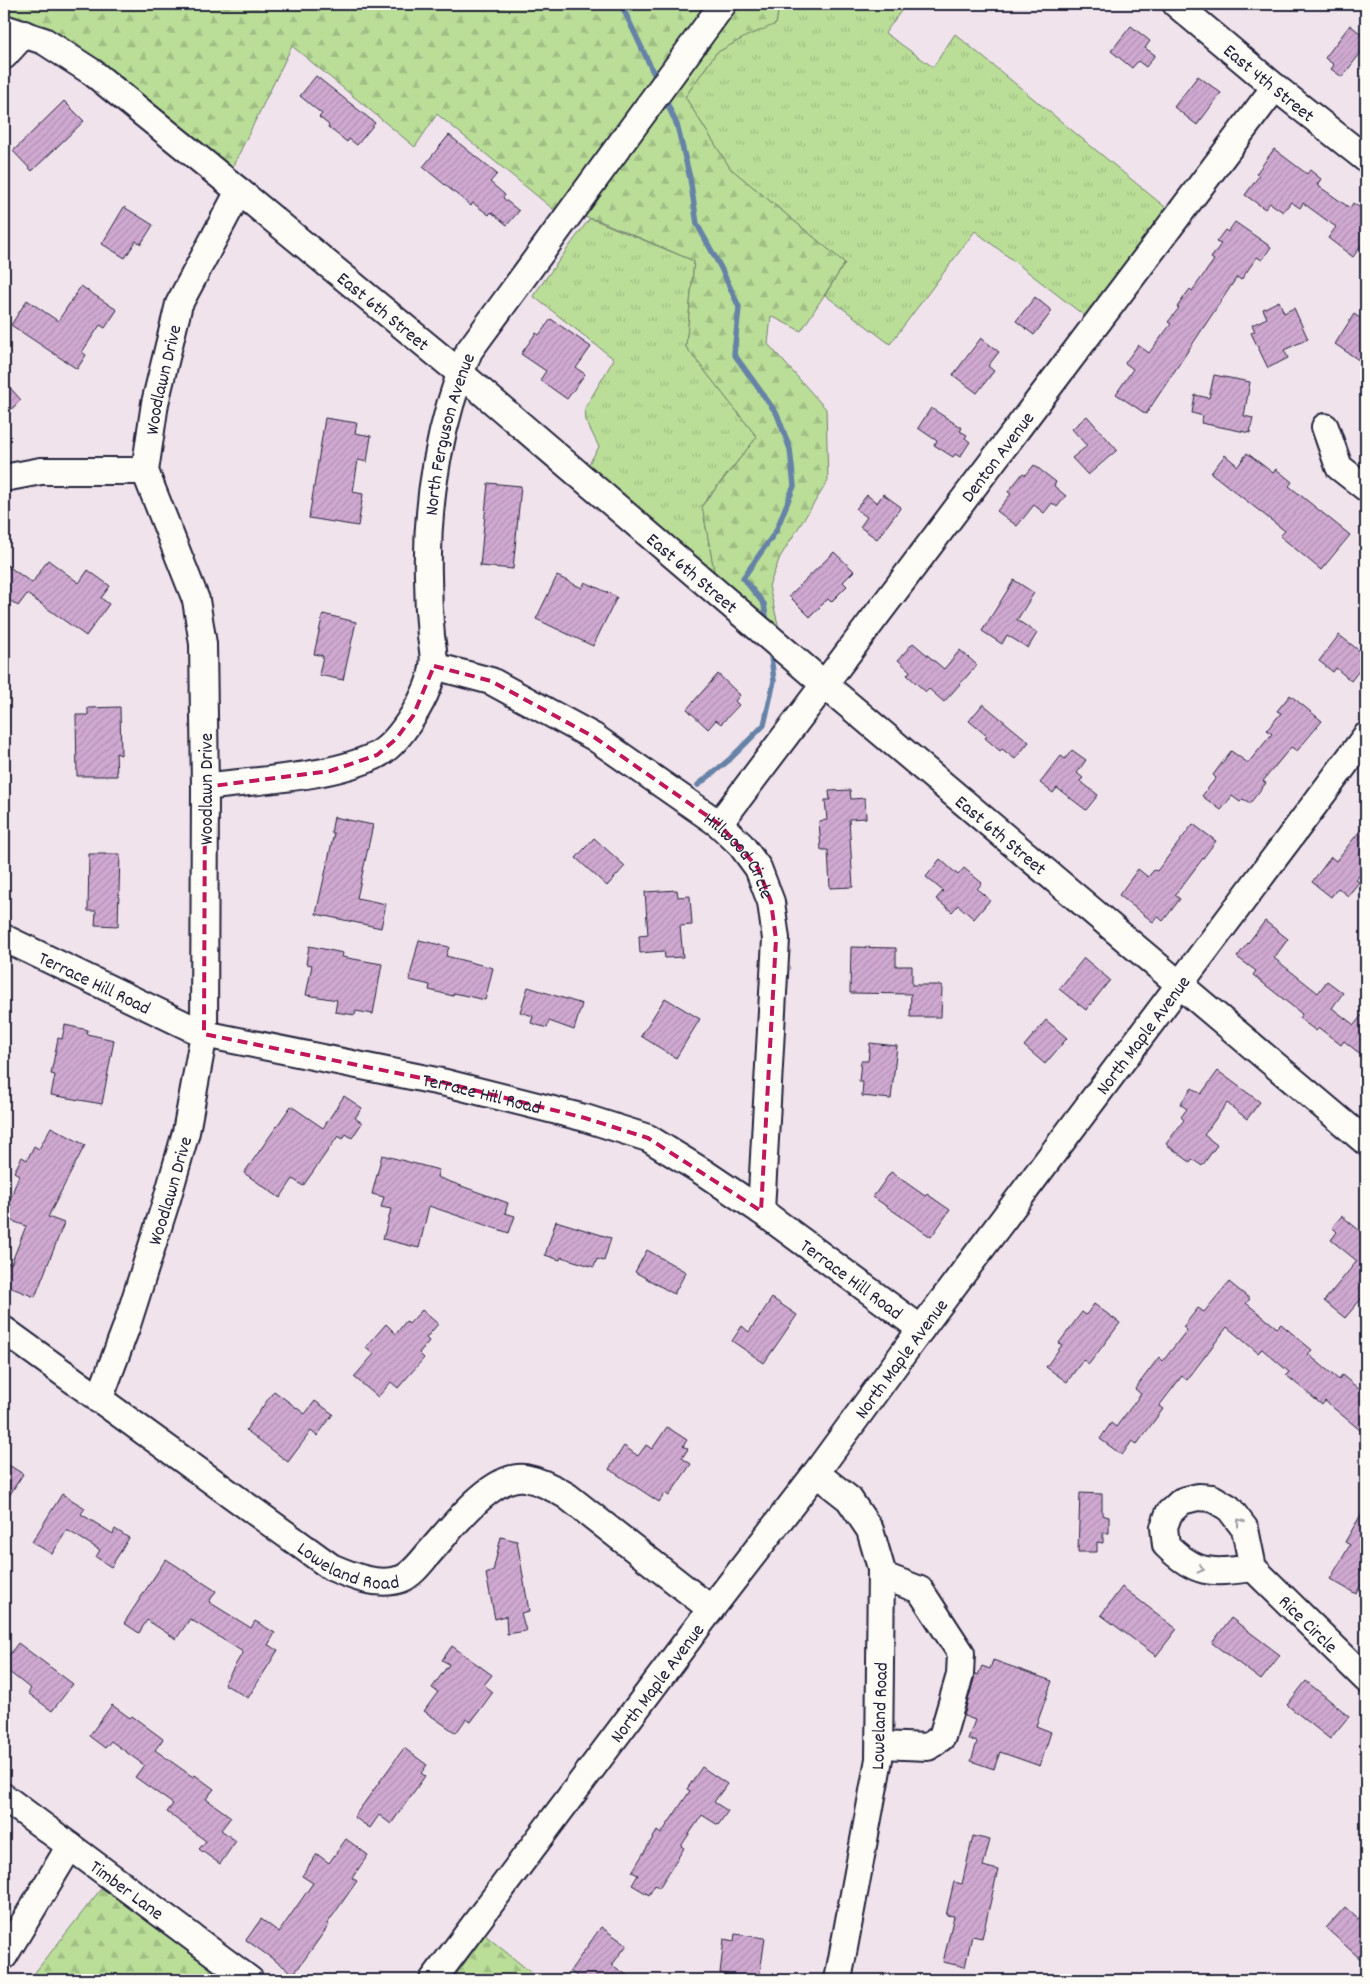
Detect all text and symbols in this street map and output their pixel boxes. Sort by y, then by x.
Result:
street label: East 4th Street [1216,39,1319,130]
street label: East 6th Street [330,267,434,359]
street label: Woodlawn Drive [140,322,191,437]
street label: North Ferguson Avenue [420,350,484,517]
street label: Denton Avenue [956,407,1043,509]
street label: East 6th Street [639,528,742,622]
street label: Woodlawn Drive [195,733,222,845]
street label: East 6th Street [948,790,1051,884]
street label: Hillwood Circle [697,807,778,903]
street label: Terrace Hill Road [33,946,154,1023]
street label: North Maple Avenue [1091,971,1199,1102]
street label: Terrace Hill Road [420,1069,544,1123]
street label: Woodlawn Drive [143,1134,201,1249]
street label: Terrace Hill Road [793,1234,907,1328]
street label: North Maple Avenue [850,1294,956,1426]
one-way arrow [1237,1518,1246,1528]
street label: Loweland Road [290,1537,402,1599]
one-way arrow [1197,1563,1205,1574]
street label: Rice Circle [1271,1590,1342,1661]
street label: North Maple Avenue [605,1619,713,1750]
street label: Loweland Road [866,1662,897,1770]
street label: Timber Lane [83,1855,168,1928]

